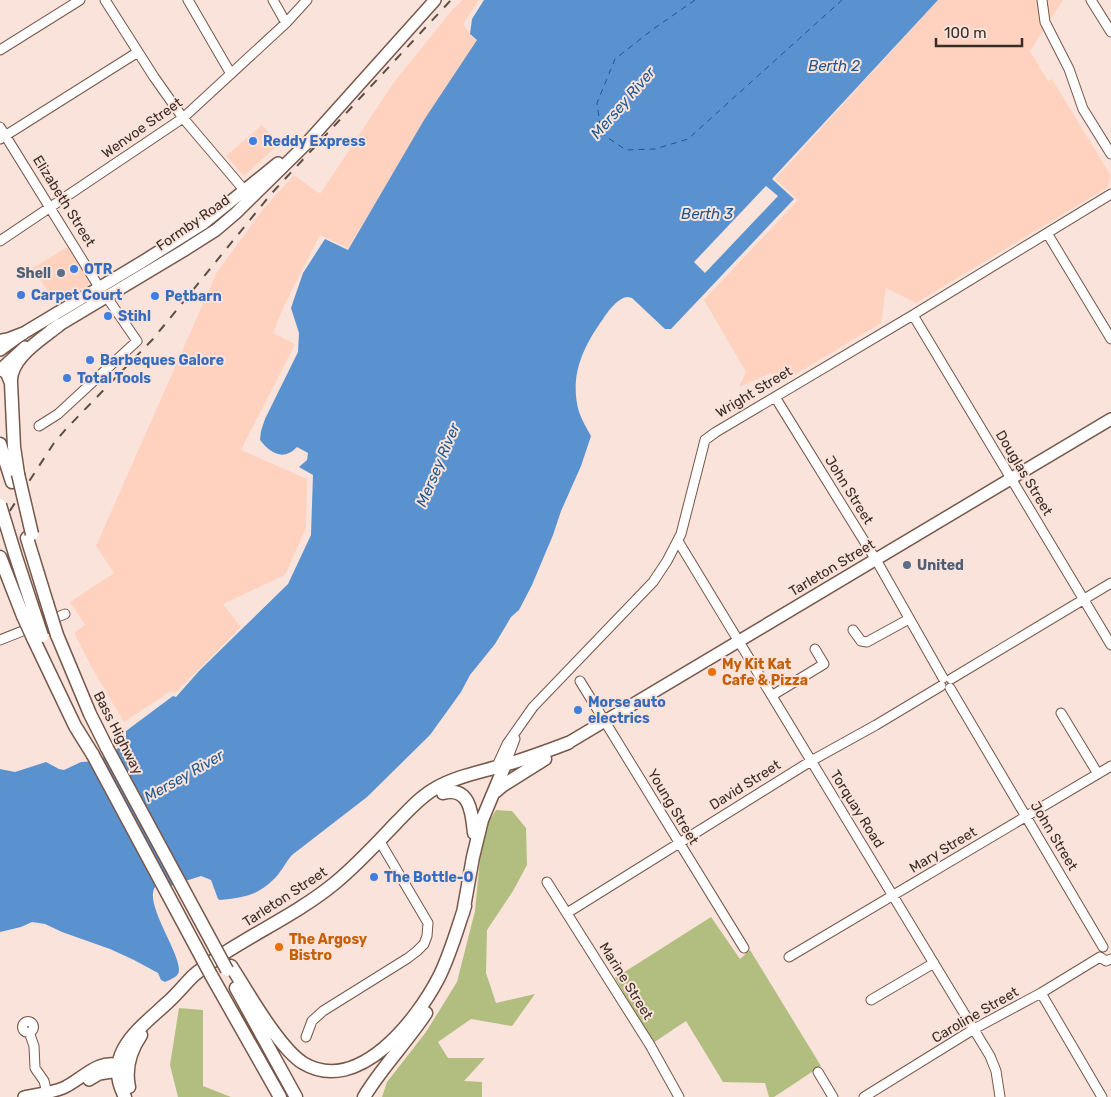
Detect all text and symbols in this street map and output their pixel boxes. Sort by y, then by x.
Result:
scale bar [936,15,1022,47]
text: 100 m [944,24,986,42]
water label: Berth 2 [808,57,860,75]
water label: Mersey River [587,63,660,142]
street label: Wenvoe Street [98,94,186,162]
place label: Reddy Express [263,133,366,150]
marker: Reddy Express [247,135,259,147]
street label: Elizabeth Street [29,152,99,250]
street label: Formby Road [153,191,233,255]
water label: Berth 3 [681,205,734,223]
place label: OTR [84,261,113,278]
marker: OTR [68,263,80,275]
place label: Shell [16,265,51,282]
marker: Shell [55,267,67,279]
place label: Carpet Court [31,287,123,304]
place label: Petbarn [165,288,222,305]
marker: Carpet Court [15,289,27,301]
marker: Petbarn [149,290,161,302]
place label: Stihl [118,308,151,325]
marker: Stihl [102,310,114,322]
place label: Barbeques Galore [100,352,224,369]
marker: Barbeques Galore [84,354,96,366]
street label: Wright Street [713,362,796,421]
place label: Total Tools [77,370,151,387]
marker: Total Tools [61,372,73,384]
water label: Mersey River [412,419,464,509]
street label: Douglas Street [992,427,1056,519]
street label: John Street [821,452,877,528]
street label: Tarleton Street [786,535,878,600]
place label: United [917,557,964,574]
marker: United [901,559,913,571]
place label: My Kit Kat Cafe & Pizza [722,656,808,689]
marker: My Kit Kat Cafe & Pizza [706,666,718,678]
street label: Bass Highway [90,688,146,778]
place label: Morse auto electrics [588,694,666,727]
marker: Morse auto electrics [572,704,584,716]
water label: Mersey River [141,745,228,806]
street label: David Street [706,756,784,814]
street label: Young Street [644,766,702,848]
street label: Torquay Road [826,767,888,851]
street label: John Street [1027,798,1082,874]
street label: Mary Street [906,823,980,877]
street label: Tarleton Street [240,863,331,931]
place label: The Bottle-O [384,869,473,886]
marker: The Bottle-O [368,871,380,883]
place label: The Argosy Bistro [289,931,368,964]
street label: Marine Street [596,939,657,1023]
marker: The Argosy Bistro [273,941,285,953]
street label: Caroline Street [929,983,1022,1047]

